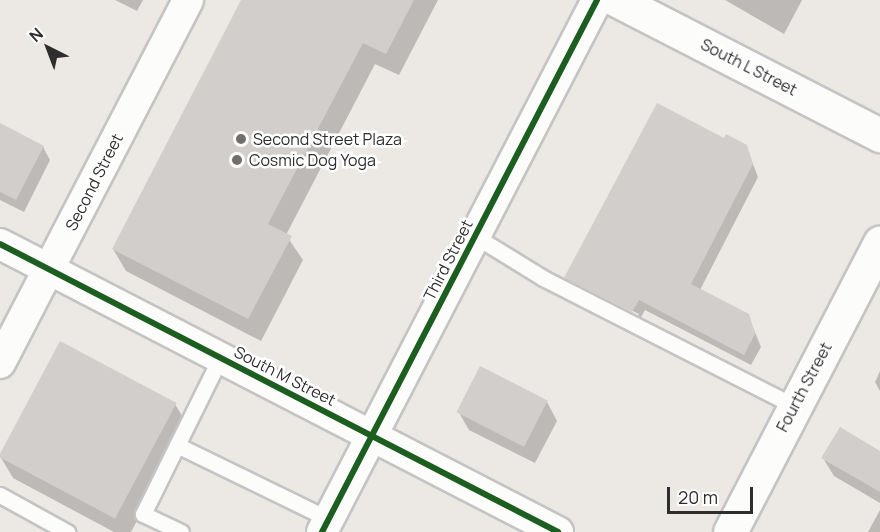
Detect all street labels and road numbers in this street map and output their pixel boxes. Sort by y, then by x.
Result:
street label: South L Street [697,34,801,100]
street label: Second Street [61,130,127,234]
street label: Third Street [419,216,477,304]
street label: Fourth Street [772,339,836,435]
street label: South M Street [231,342,339,410]

